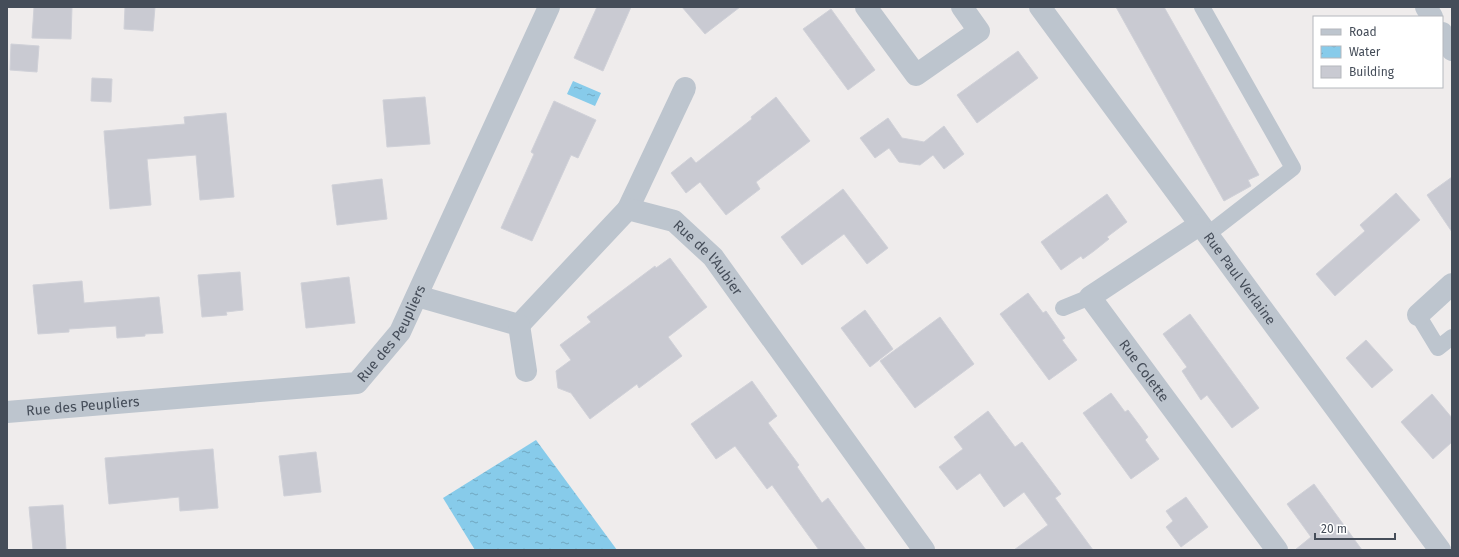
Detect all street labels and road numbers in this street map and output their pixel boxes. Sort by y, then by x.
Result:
street label: Rue de l'Aubier [670,216,747,299]
street label: Rue Paul Verlaine [1200,229,1280,328]
street label: Rue des Peupliers [353,282,429,385]
street label: Rue Colette [1116,336,1173,405]
street label: Rue des Peupliers [25,393,140,419]

